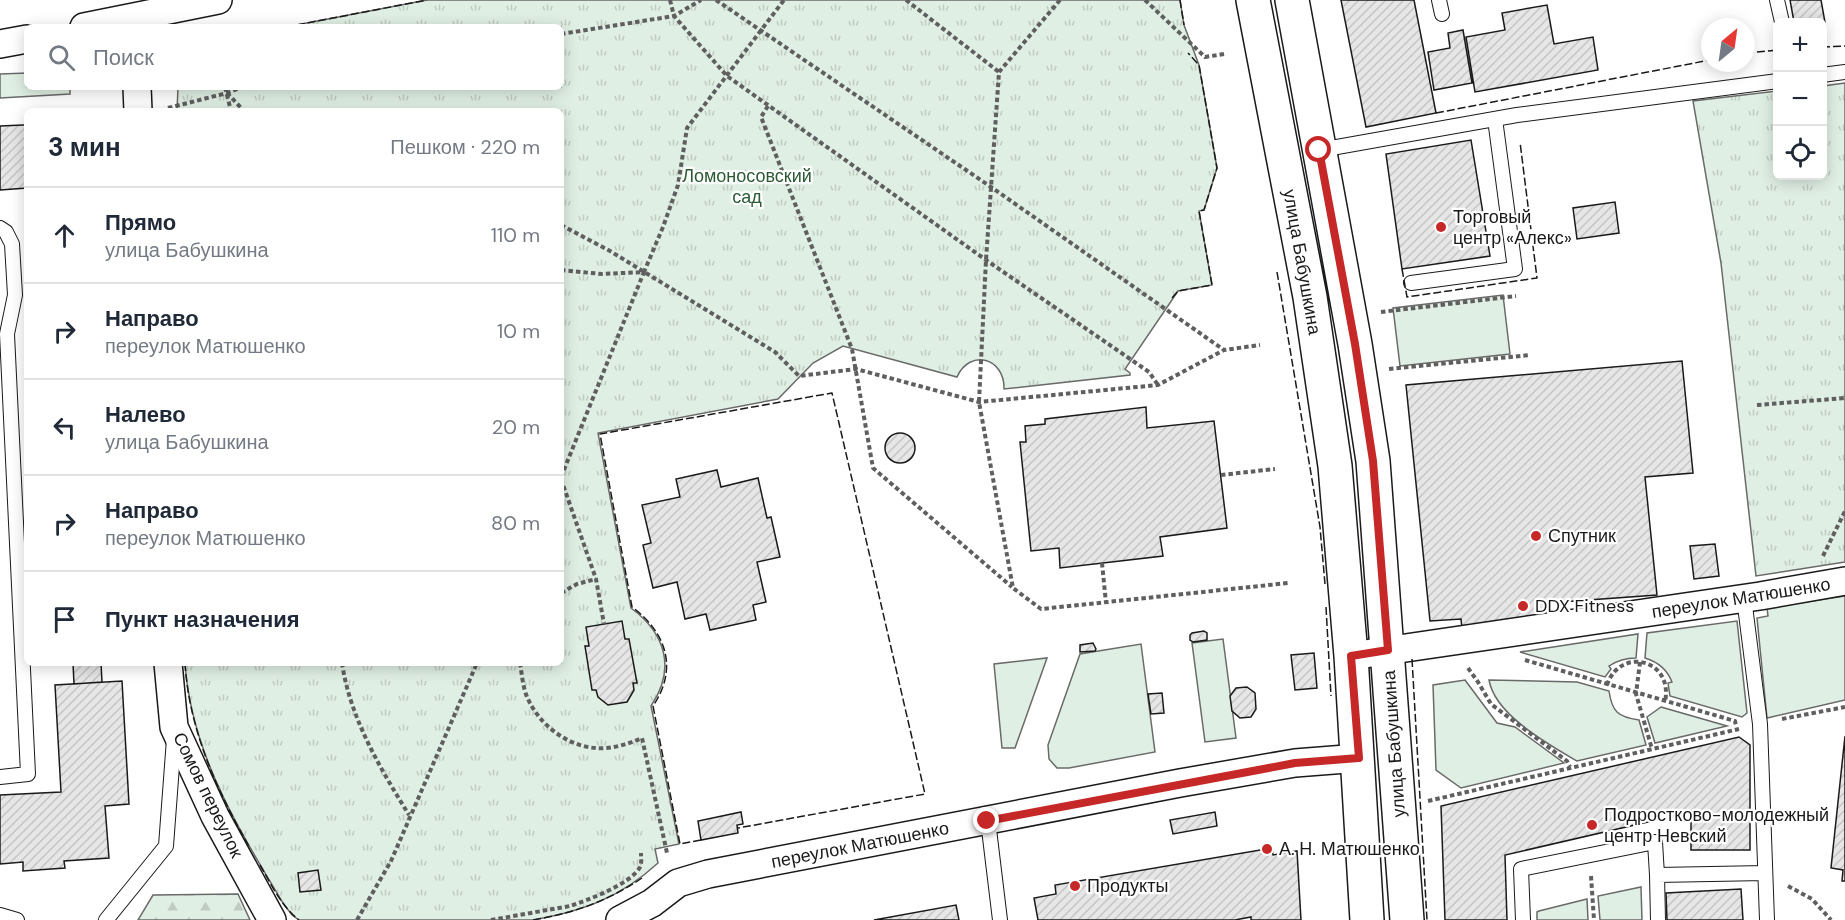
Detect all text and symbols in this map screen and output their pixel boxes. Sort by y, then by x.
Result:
north arrow [1701,18,1755,72]
map controls [1773,18,1827,180]
button: + [1773,18,1827,72]
search box [24,24,564,90]
icon: search [45,41,78,74]
text: Поиск [93,43,154,72]
button: − [1773,72,1827,126]
button: locate [1773,126,1827,180]
text: 3 мин [48,130,121,164]
text: Пешком · 220 m [390,134,540,160]
route start [1305,136,1331,162]
park label: Ломоносовский сад [682,164,812,209]
street label: улица Бабушкина [1277,187,1327,338]
place label: Торговый центр «Алекс» [1453,205,1572,250]
text: Прямо [105,208,176,237]
icon: ahead [48,219,81,252]
marker: Торговый центр «Алекс» [1434,220,1448,234]
text: 110 m [491,222,540,248]
text: улица Бабушкина [105,237,269,263]
text: Направо [105,304,199,333]
icon: right [48,315,81,348]
text: 10 m [497,318,540,344]
text: переулок Матюшенко [105,333,306,359]
text: Налево [105,400,186,429]
icon: left [48,411,81,444]
text: 20 m [492,414,540,440]
text: улица Бабушкина [105,429,269,455]
text: Направо [105,496,199,525]
icon: right [48,507,81,540]
text: 80 m [491,510,540,536]
place label: Спутник [1548,524,1616,548]
text: переулок Матюшенко [105,525,306,551]
marker: Спутник [1529,529,1543,543]
street label: переулок Матюшенко [1650,572,1832,624]
place label: DDX Fitness [1535,594,1634,618]
marker: DDX Fitness [1516,599,1530,613]
icon: arrive [48,603,81,636]
text: Пункт назначения [105,605,300,634]
street label: улица Бабушкина [1377,669,1411,818]
street label: Сомов переулок [167,728,249,862]
place label: Подростково-молодежный центр Невский [1604,803,1829,848]
route end [973,807,999,833]
street label: переулок Матюшенко [769,816,951,874]
marker: Подростково-молодежный центр Невский [1585,818,1599,832]
place label: А. Н. Матюшенко [1279,837,1420,861]
marker: А. Н. Матюшенко [1260,842,1274,856]
place label: Продукты [1087,874,1168,898]
marker: Продукты [1068,879,1082,893]

